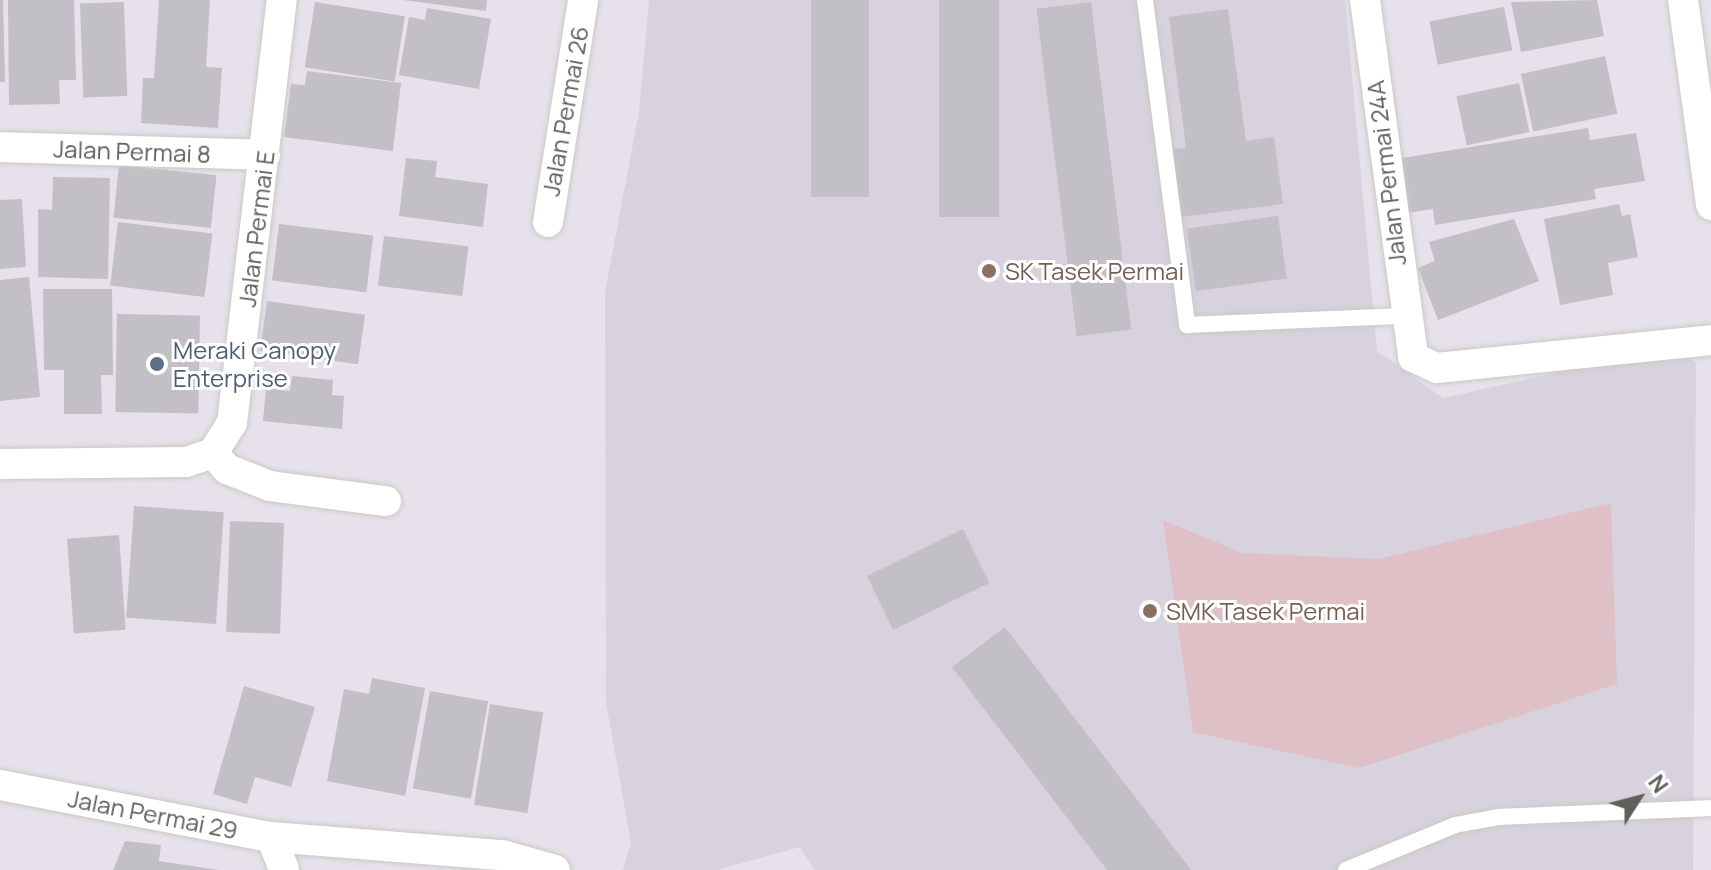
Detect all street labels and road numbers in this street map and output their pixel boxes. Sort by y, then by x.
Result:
street label: Jalan Permai 26 [536,24,594,198]
street label: Jalan Permai 24A [1360,79,1412,267]
street label: Jalan Permai 8 [53,134,211,168]
street label: Jalan Permai E [232,149,280,309]
street label: Jalan Permai 29 [66,783,240,845]

